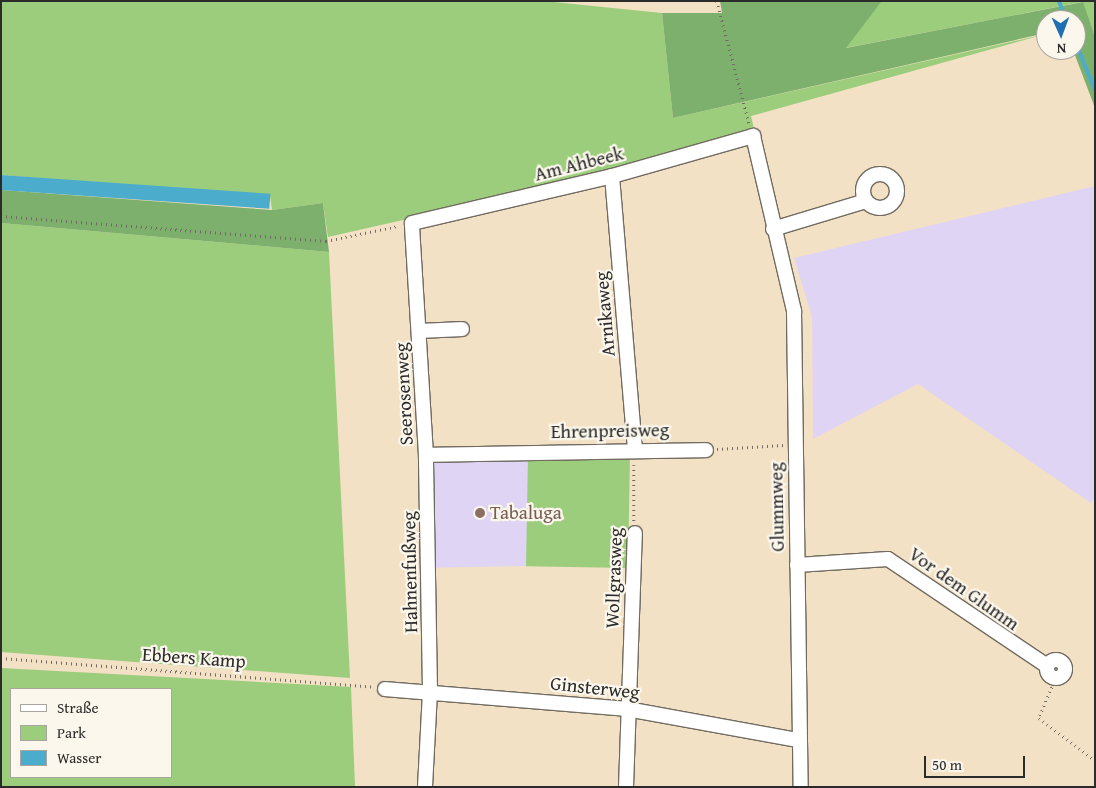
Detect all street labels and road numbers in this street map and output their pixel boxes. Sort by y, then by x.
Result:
street label: Am Ahbeek [532,142,626,186]
street label: Arnikaweg [590,271,620,357]
street label: Seerosenweg [390,342,418,446]
street label: Ehrenpreisweg [551,419,669,443]
street label: Glummweg [765,462,789,552]
street label: Hahnenfußweg [398,511,422,633]
street label: Wollgrasweg [601,527,627,629]
street label: Vor dem Glumm [904,542,1024,636]
street label: Ebbers Kamp [141,643,247,673]
street label: Ginsterweg [549,672,641,704]

